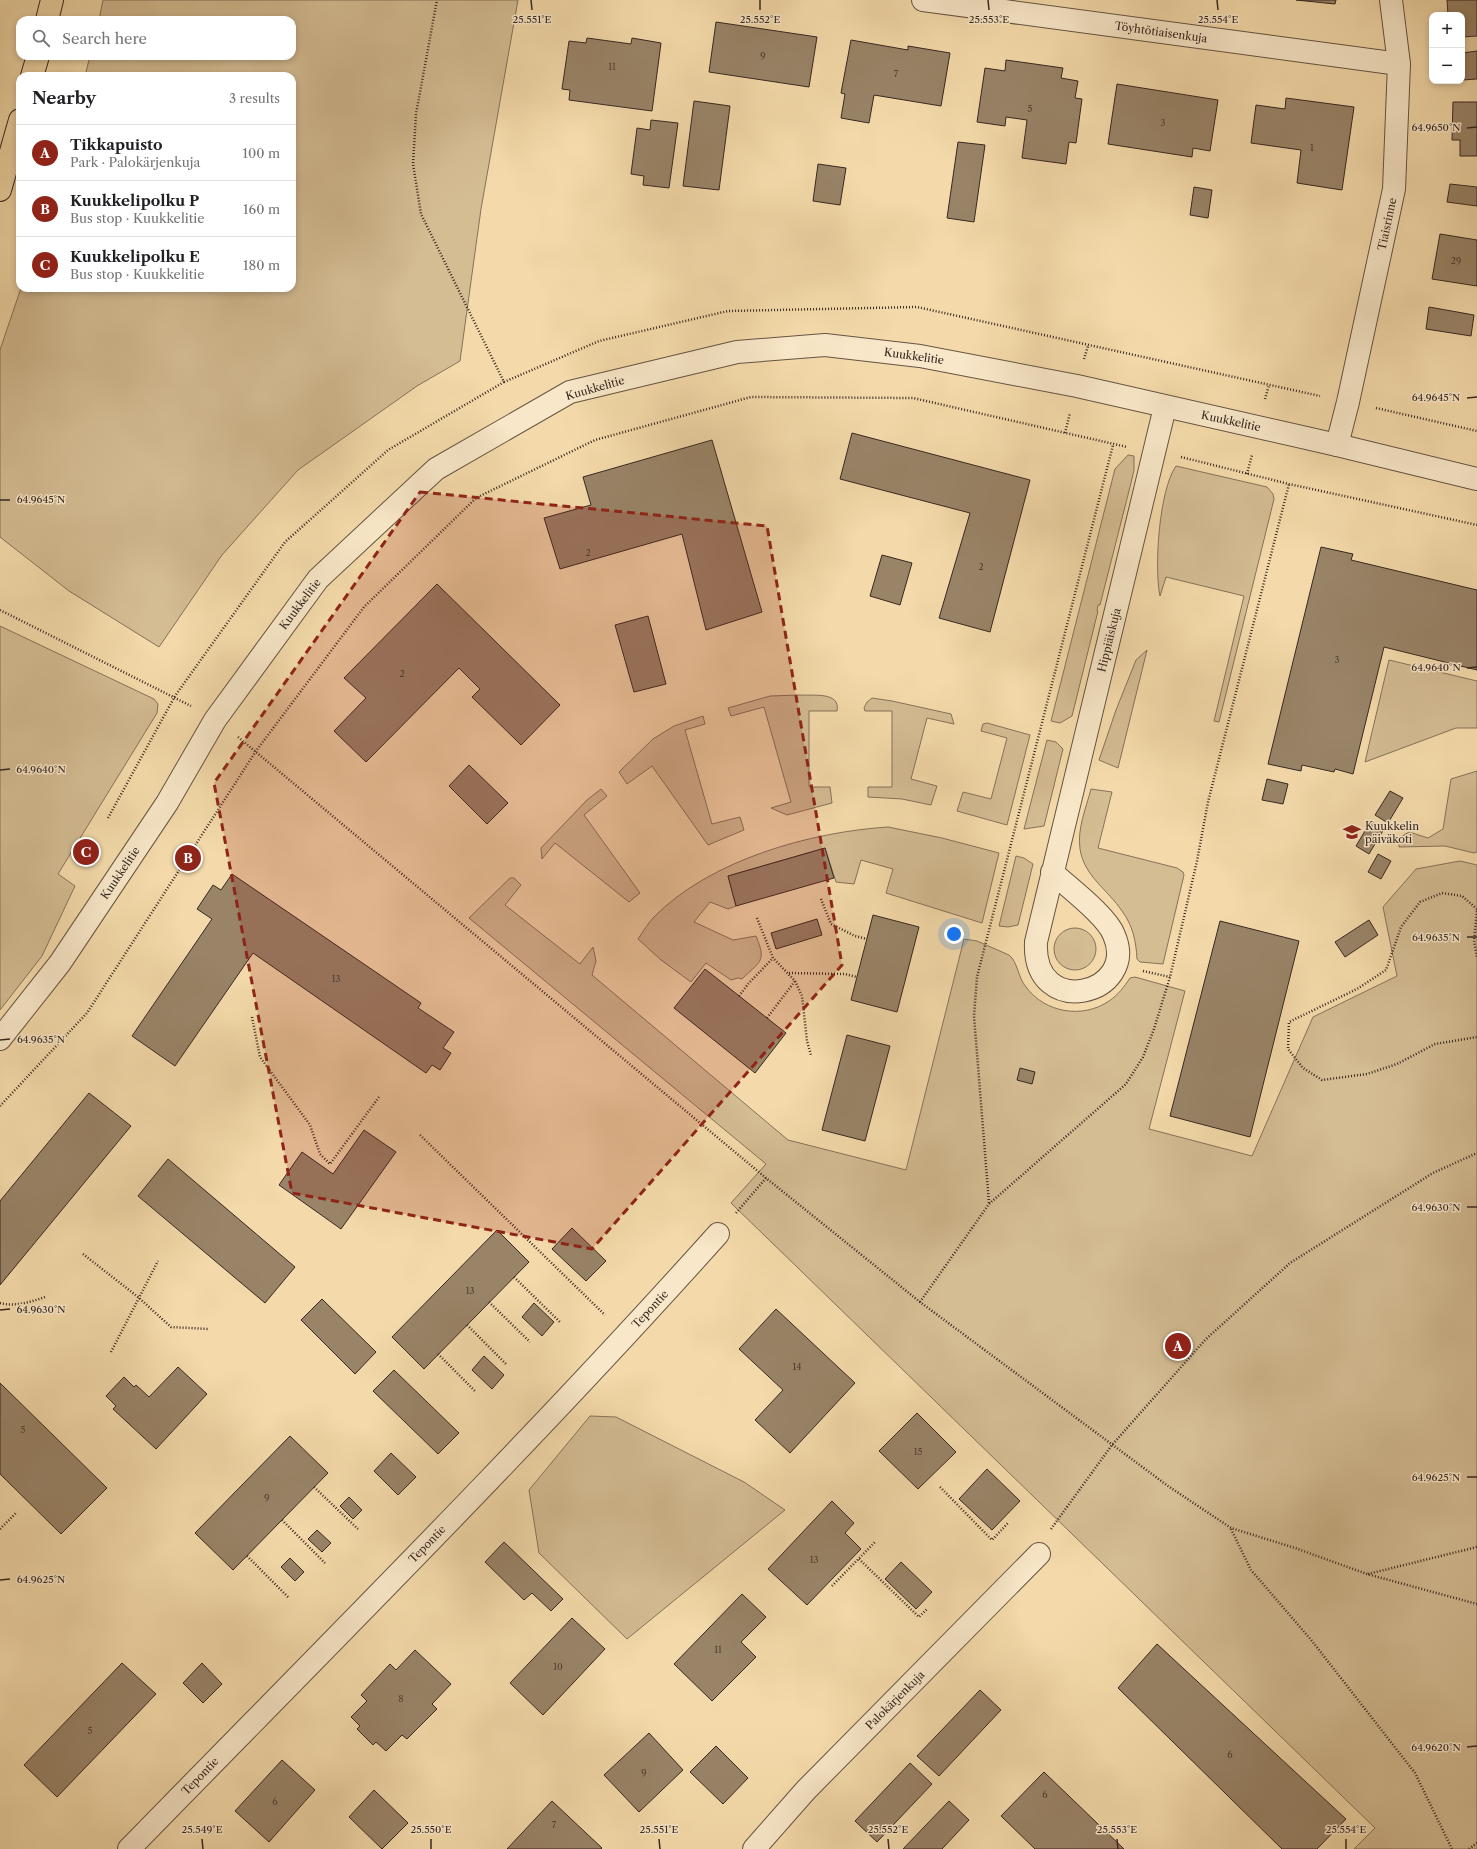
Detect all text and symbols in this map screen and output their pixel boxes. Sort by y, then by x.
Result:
map controls [1429,12,1465,84]
button: + [1429,12,1465,48]
text: 25.551°E [513,13,552,26]
text: 25.552°E [740,13,780,26]
text: 25.553°E [969,13,1009,26]
text: 25.554°E [1198,13,1238,26]
search box [16,16,296,60]
street label: Töyhtötiaisenkuja [1114,19,1208,45]
icon: search [30,27,52,49]
text: Search here [62,29,147,48]
button: − [1429,48,1465,84]
house number: 9 [760,50,766,61]
house number: 11 [608,61,616,72]
house number: 7 [894,68,899,79]
text: Nearby [32,88,96,108]
text: 3 results [229,90,280,106]
house number: 5 [1028,103,1033,114]
house number: 3 [1161,117,1166,128]
text: 64.9650°N [1411,121,1461,134]
text: Tikkapuisto [70,135,163,154]
house number: 1 [1310,142,1314,153]
text: A [40,145,50,161]
text: 100 m [242,145,280,161]
text: Park · Palokärjenkuja [70,154,200,170]
text: Kuukkelipolku P [70,191,199,210]
street label: Tiaisrinne [1375,196,1399,252]
text: B [40,201,50,217]
text: 160 m [243,201,280,217]
text: Bus stop · Kuukkelitie [70,210,205,226]
text: Kuukkelipolku E [70,247,200,266]
house number: 29 [1451,255,1461,266]
text: C [40,257,50,273]
text: 180 m [243,257,280,273]
text: Bus stop · Kuukkelitie [70,266,205,282]
street label: Kuukkelitie [883,345,945,367]
street label: Kuukkelitie [564,373,626,403]
text: 64.9645°N [1412,391,1460,404]
street label: Kuukkelitie [1200,408,1262,434]
text: 64.9645°N [17,493,65,506]
house number: 2 [585,547,591,558]
house number: 2 [978,561,984,572]
street label: Kuukkelitie [276,576,324,632]
street label: Hippiäiskuja [1094,606,1124,674]
house number: 3 [1335,654,1340,665]
text: 64.9640°N [1411,661,1461,674]
house number: 2 [399,668,405,679]
text: 64.9640°N [16,763,66,776]
place label: Kuukkelin päiväkoti [1365,819,1419,846]
school or university icon: Kuukkelin päiväkoti [1342,822,1362,842]
pin: C [73,837,99,867]
pin: B [175,843,201,873]
street label: Kuukkelitie [97,844,143,902]
your location [944,924,964,944]
text: 64.9635°N [1412,931,1460,944]
house number: 13 [332,973,340,984]
text: 64.9635°N [17,1033,65,1046]
text: 64.9630°N [1411,1201,1461,1214]
house number: 13 [466,1285,474,1296]
street label: Tepontie [629,1287,671,1331]
text: 64.9630°N [16,1303,66,1316]
pin: A [1165,1331,1191,1361]
house number: 14 [793,1361,802,1372]
house number: 5 [21,1424,26,1435]
house number: 15 [914,1446,922,1457]
text: 64.9625°N [1412,1471,1460,1484]
house number: 9 [264,1492,270,1503]
street label: Tepontie [406,1522,448,1566]
house number: 13 [810,1554,818,1565]
text: 64.9625°N [17,1573,65,1586]
house number: 11 [714,1644,722,1655]
house number: 10 [553,1661,563,1672]
street label: Palokärjenkuja [863,1667,928,1732]
house number: 8 [398,1693,404,1704]
house number: 5 [88,1725,93,1736]
text: 64.9620°N [1411,1741,1461,1754]
house number: 6 [1227,1749,1233,1760]
street label: Tepontie [179,1754,221,1798]
house number: 9 [641,1767,647,1778]
house number: 6 [1042,1789,1048,1800]
house number: 6 [272,1796,278,1807]
house number: 7 [552,1819,557,1830]
text: 25.549°E [181,1823,223,1836]
text: 25.550°E [410,1823,452,1836]
text: 25.551°E [640,1823,679,1836]
text: 25.552°E [868,1823,908,1836]
text: 25.553°E [1097,1823,1137,1836]
text: 25.554°E [1326,1823,1366,1836]

